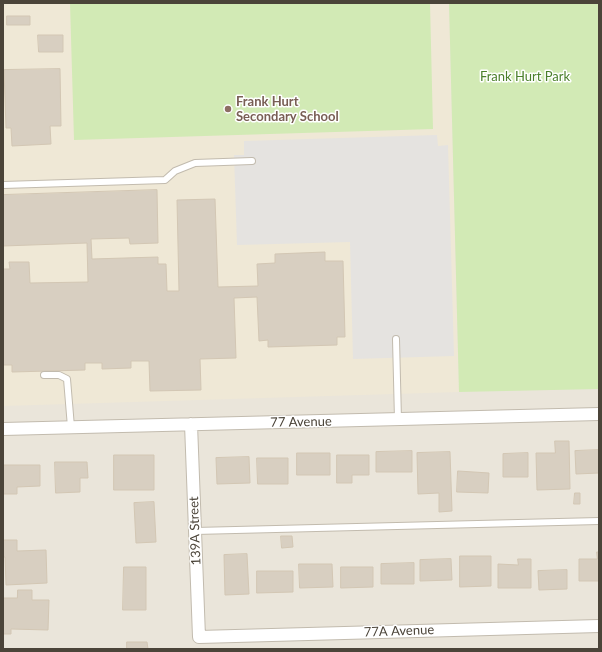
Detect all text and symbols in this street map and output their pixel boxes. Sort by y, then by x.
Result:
park label: Frank Hurt Park [480,69,570,85]
place label: Frank Hurt Secondary School [236,94,339,125]
marker: Frank Hurt Secondary School [223,104,233,114]
street label: 77 Avenue [270,414,332,430]
street label: 139A Street [186,496,204,566]
street label: 77A Avenue [364,622,434,640]

